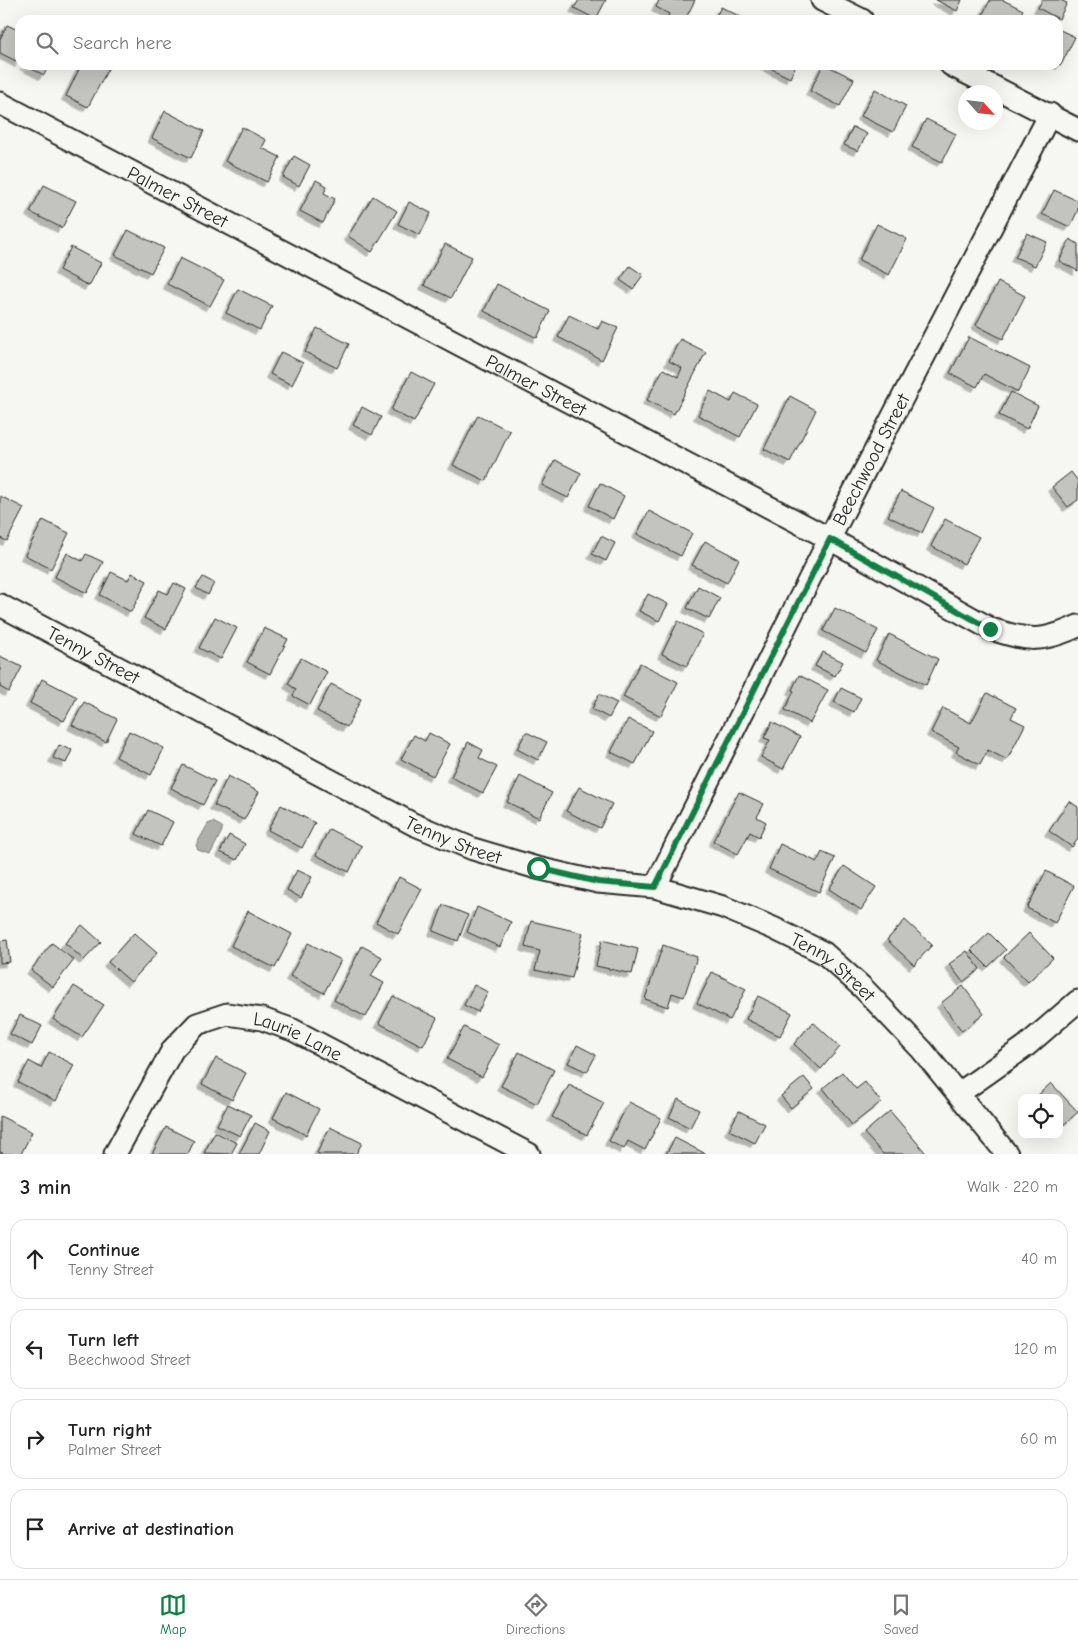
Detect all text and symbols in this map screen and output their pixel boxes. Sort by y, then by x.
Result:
search box [15,15,1063,70]
icon: search [33,29,61,57]
text: Search here [73,32,172,54]
north arrow [958,85,1003,130]
street label: Palmer Street [123,162,232,233]
street label: Palmer Street [482,350,591,421]
street label: Beechwood Street [828,390,915,529]
route end [979,618,1002,641]
street label: Tenny Street [43,622,144,689]
street label: Tenny Street [401,812,504,869]
route start [527,857,550,880]
street label: Tenny Street [787,928,880,1006]
street label: Laurie Lane [252,1008,346,1066]
map controls [1018,1094,1063,1139]
button: locate [1018,1094,1063,1139]
text: 3 min [20,1175,71,1199]
text: Walk · 220 m [967,1178,1058,1196]
text: Continue [68,1239,140,1261]
icon: ahead [21,1245,49,1273]
text: 40 m [1021,1250,1057,1268]
text: Tenny Street [68,1261,153,1279]
text: Turn left [68,1329,139,1351]
icon: left [21,1335,49,1363]
text: 120 m [1014,1340,1057,1358]
text: Beechwood Street [68,1351,190,1369]
text: Turn right [68,1419,152,1441]
icon: right [21,1425,49,1453]
text: 60 m [1020,1430,1057,1448]
text: Palmer Street [68,1441,161,1459]
icon: arrive [21,1515,49,1543]
text: Arrive at destination [68,1518,234,1540]
tab: Map [159,1591,187,1638]
tab: Directions [506,1591,565,1638]
tab: Saved [884,1591,919,1638]

